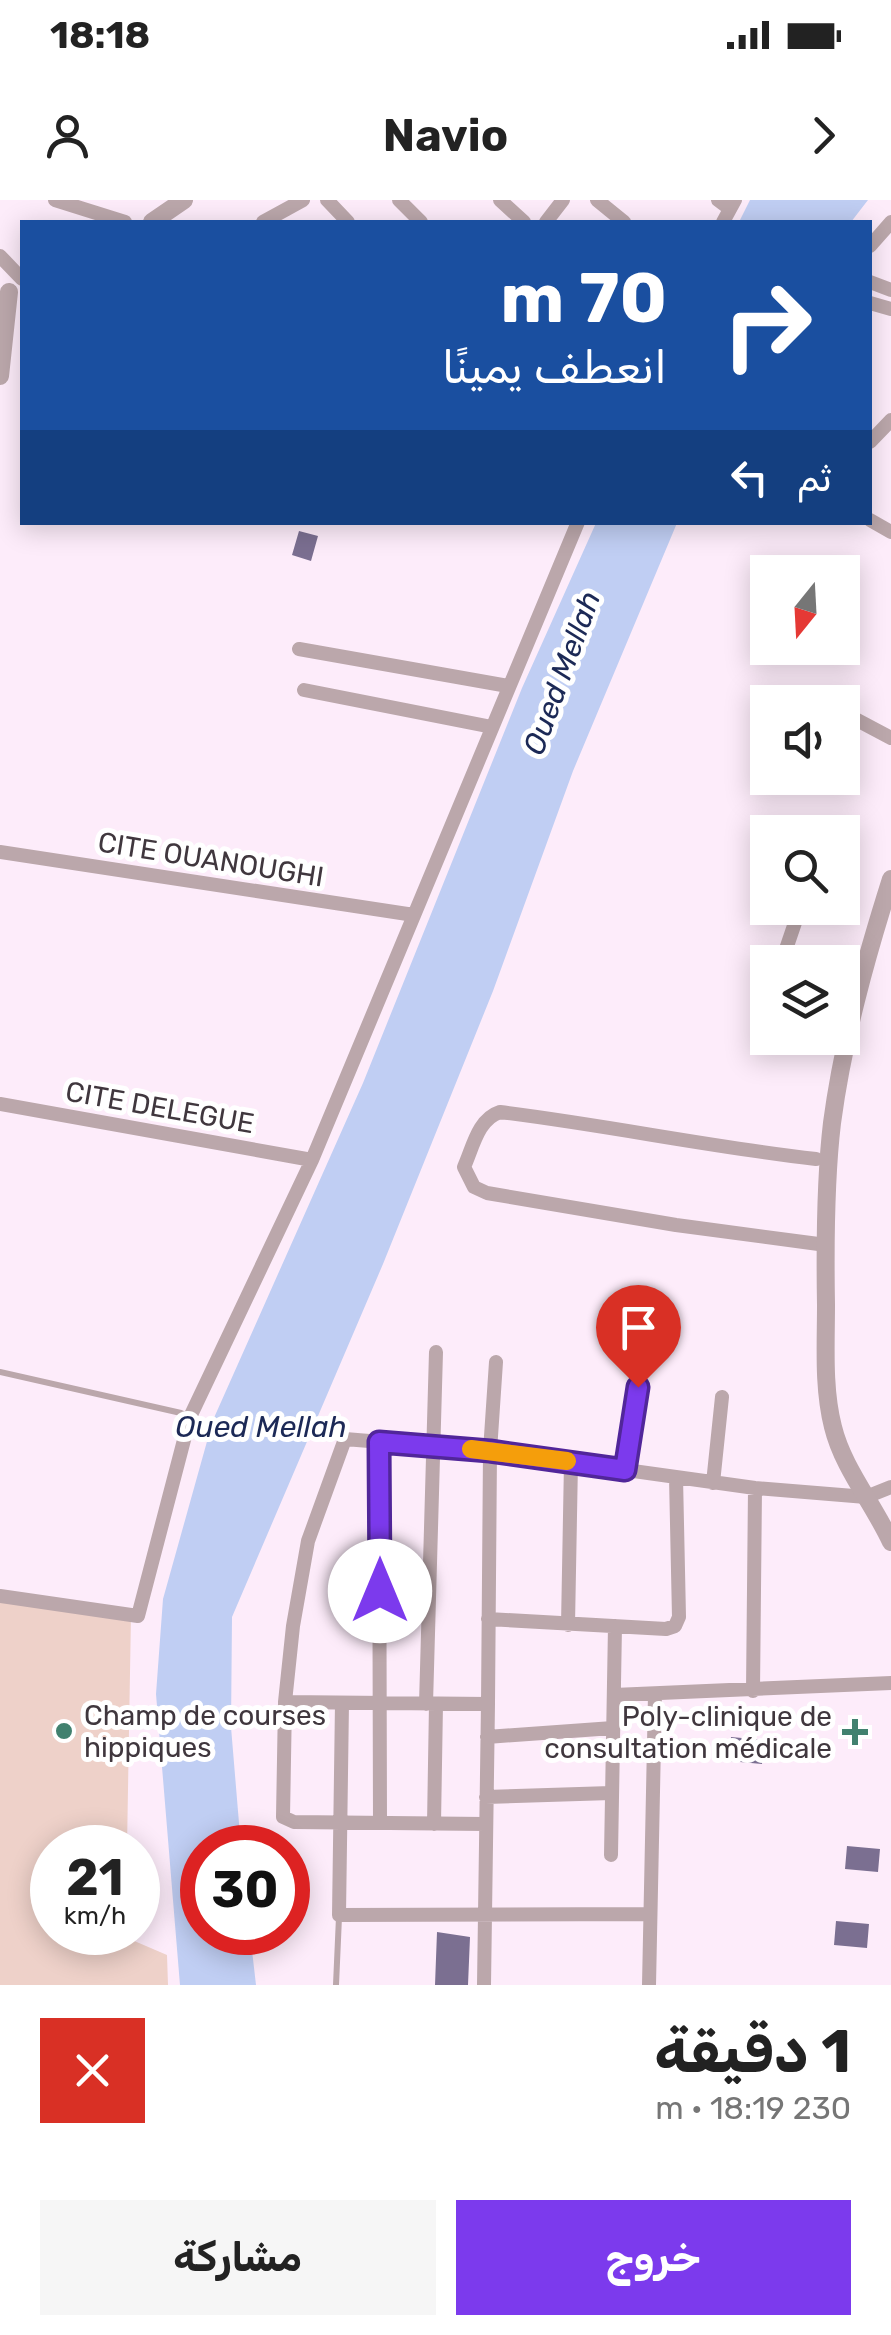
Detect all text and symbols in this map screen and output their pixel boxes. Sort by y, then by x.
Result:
text: 18:18 [50,12,150,58]
icon: person [40,108,95,163]
icon: forward [796,108,851,163]
text: Navio [383,109,508,162]
text: 70 m [500,257,667,340]
icon: right [702,260,832,390]
text: انعطف يمينًا [442,341,667,394]
icon: left [722,450,777,505]
text: ثم [797,455,832,501]
north arrow [750,555,860,665]
map controls [750,555,860,1055]
water label: Oued Mellah [516,586,608,760]
button: sound [750,685,860,795]
button: search [750,815,860,925]
street label: CITE OUANOUGHI [96,825,326,894]
button: layers [750,945,860,1055]
street label: CITE DELEGUE [63,1075,257,1140]
pin [596,1285,681,1388]
icon: arrive [611,1300,666,1355]
water label: Oued Mellah [175,1409,347,1445]
position arrow [328,1539,432,1643]
place label: Champ de courses hippiques [84,1699,326,1764]
place label: Poly-clinique de consultation médicale [544,1700,832,1765]
marker: Poly-clinique de consultation médicale [842,1719,868,1745]
marker: Champ de courses hippiques [53,1720,75,1742]
speed limit sign: 30 [180,1825,310,1955]
text: 21 [66,1848,124,1908]
text: km/h [64,1901,126,1930]
text: 1 دقيقة [654,2016,851,2087]
button: close [40,2018,145,2123]
text: 230 m · 18:19 [655,2089,851,2127]
button: مشاركة [40,2200,436,2315]
button: خروج [456,2200,851,2315]

